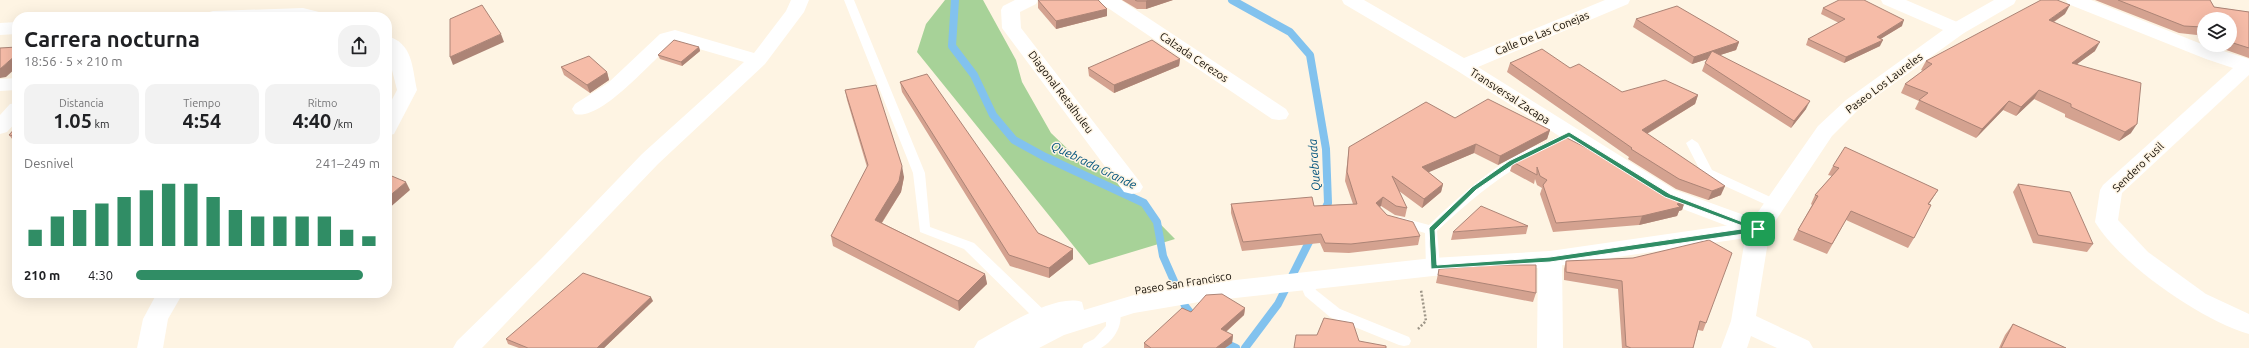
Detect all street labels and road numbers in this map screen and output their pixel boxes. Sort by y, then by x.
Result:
street label: Calle De Las Conejas [1493,9,1591,57]
street label: Calzada Cerezos [1158,30,1231,84]
street label: Diagonal Retalhuleu [1026,49,1096,135]
street label: Paseo Los Laureles [1843,50,1925,116]
street label: Transversal Zacapa [1468,66,1552,126]
street label: Sendero Fusil [2110,140,2166,194]
street label: Paseo San Francisco [1134,269,1232,297]

